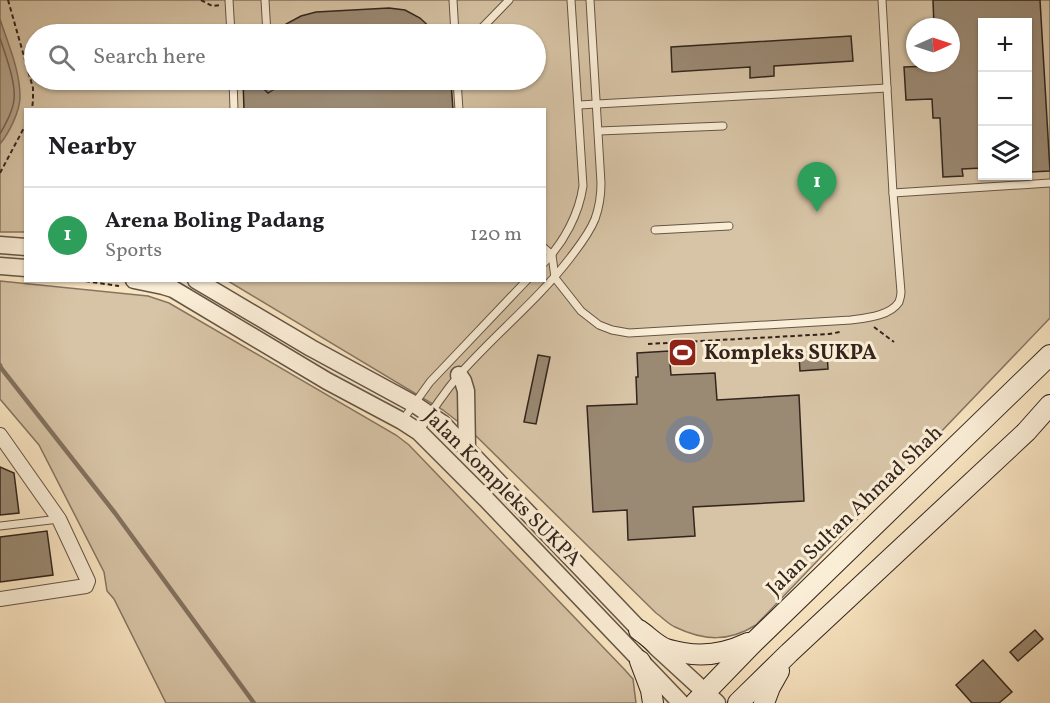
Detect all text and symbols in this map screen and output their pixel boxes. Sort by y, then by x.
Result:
north arrow [906,18,960,72]
map controls [978,18,1032,180]
button: + [978,18,1032,72]
search box [24,24,546,90]
icon: search [45,41,78,74]
text: Search here [93,42,206,73]
button: − [978,72,1032,126]
button: layers [978,126,1032,180]
text: Nearby [48,129,137,165]
pin: 1 [798,162,836,212]
text: Arena Boling Padang [105,206,325,237]
text: 1 [63,221,72,249]
text: 120 m [470,221,522,249]
text: Sports [105,237,162,265]
sports icon: Kompleks SUKPA [667,337,699,369]
place label: Kompleks SUKPA [704,339,877,368]
street label: Jalan Kompleks SUKPA [417,403,588,574]
street label: Jalan Sultan Ahmad Shah [761,419,949,603]
your location [675,425,704,454]

